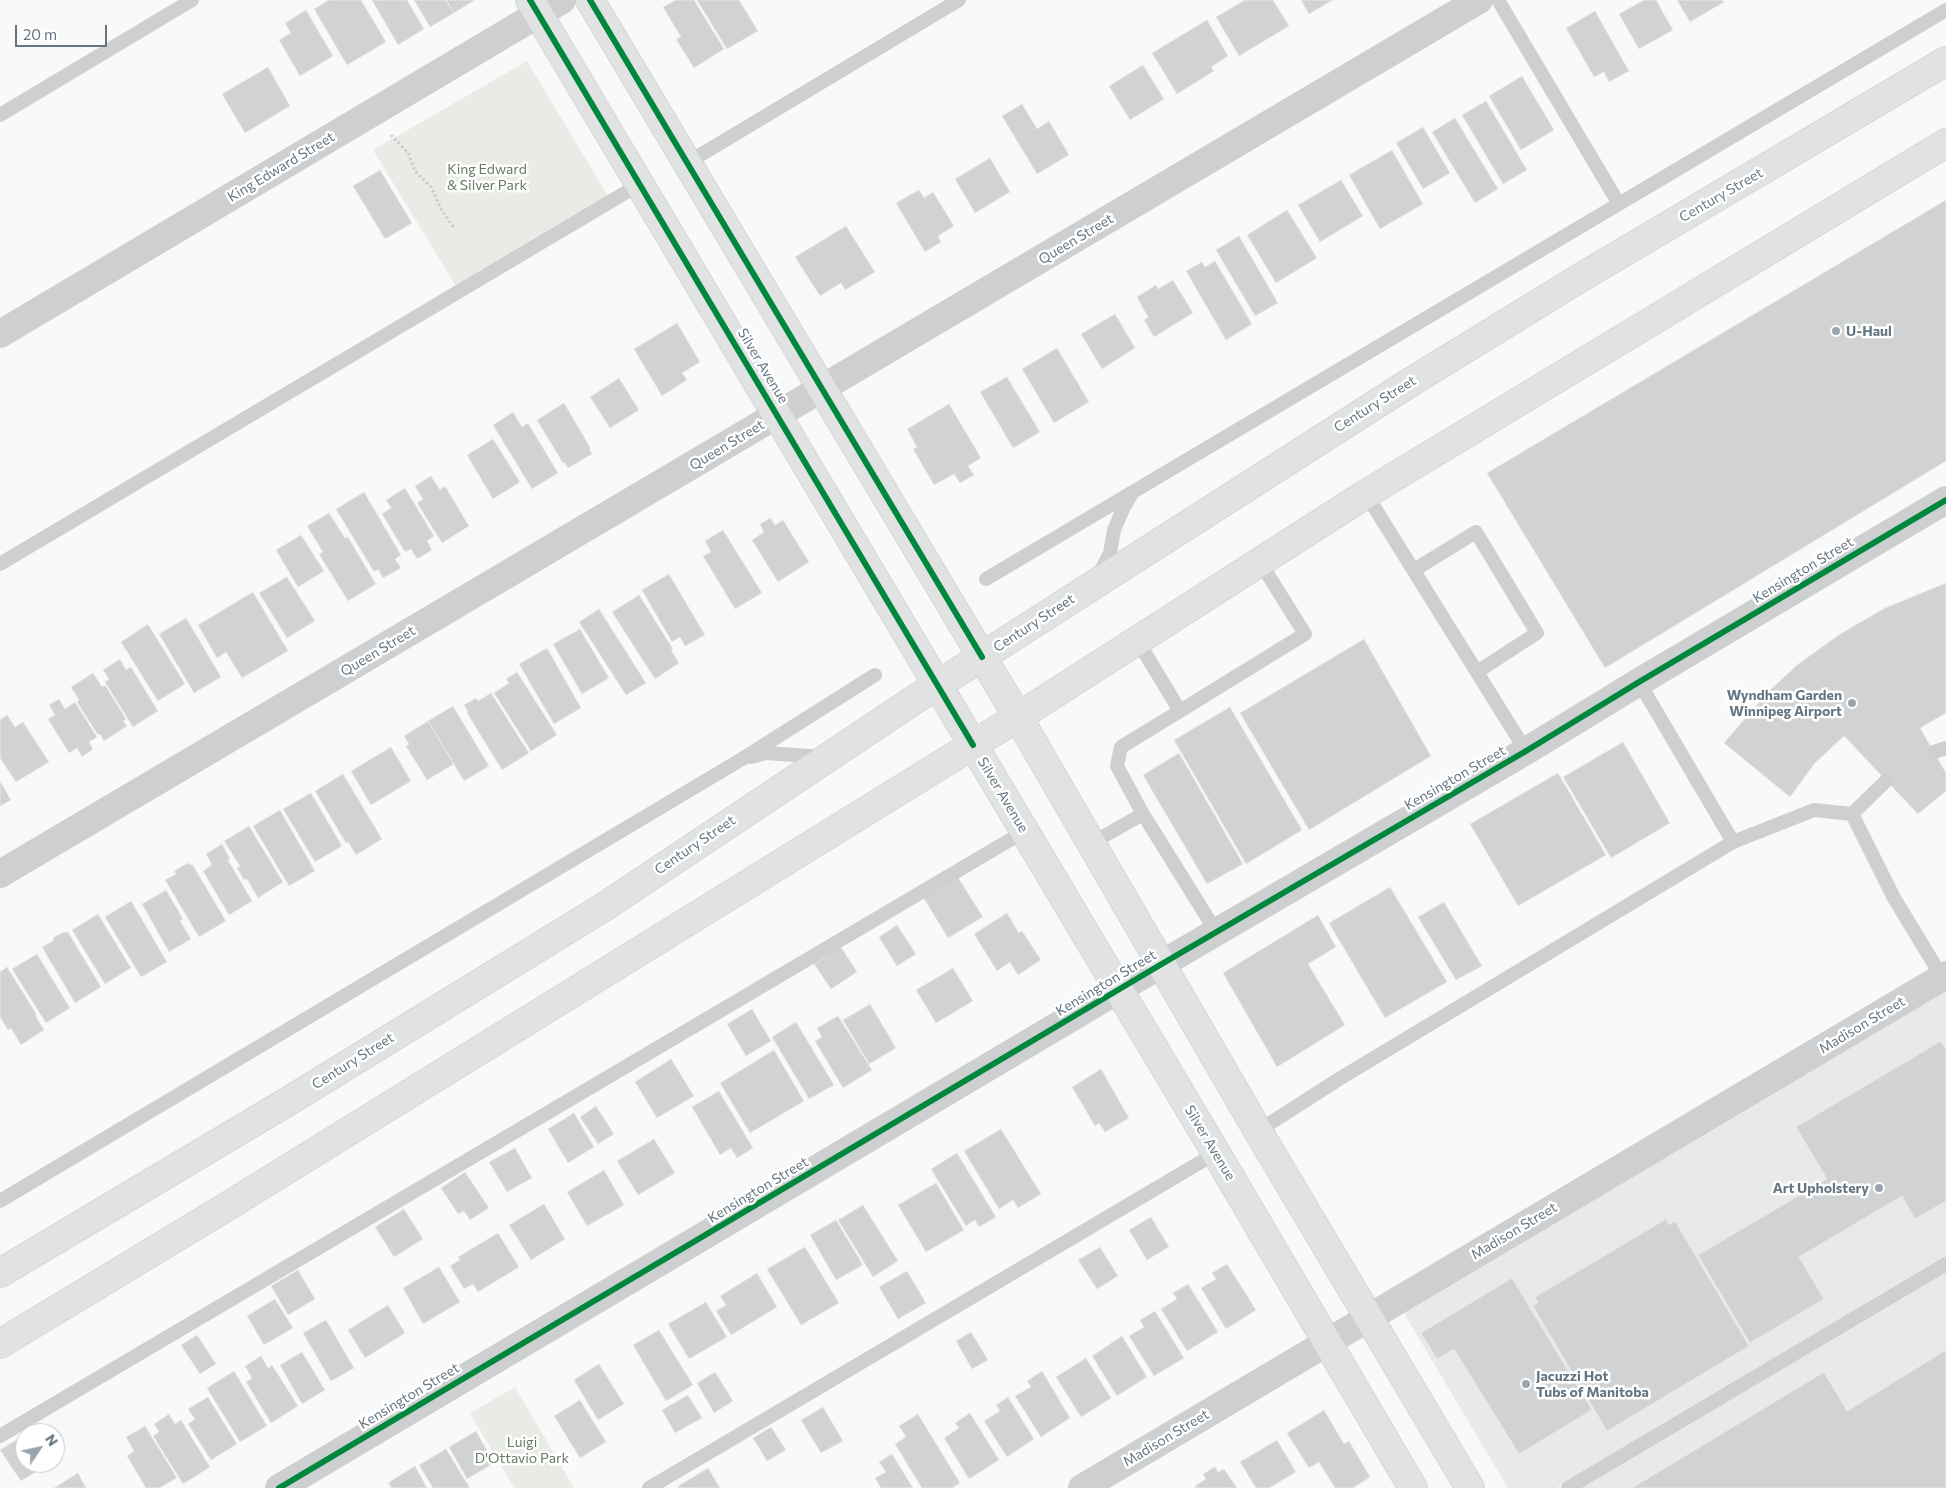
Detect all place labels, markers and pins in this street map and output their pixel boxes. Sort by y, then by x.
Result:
place label: U-Haul [1846,323,1892,339]
marker: U-Haul [1830,325,1842,337]
place label: Wyndham Garden Winnipeg Airport [1727,687,1842,720]
marker: Wyndham Garden Winnipeg Airport [1846,697,1858,709]
place label: Art Upholstery [1773,1180,1869,1196]
marker: Art Upholstery [1873,1182,1885,1194]
place label: Jacuzzi Hot Tubs of Manitoba [1536,1368,1649,1400]
marker: Jacuzzi Hot Tubs of Manitoba [1520,1378,1532,1390]

